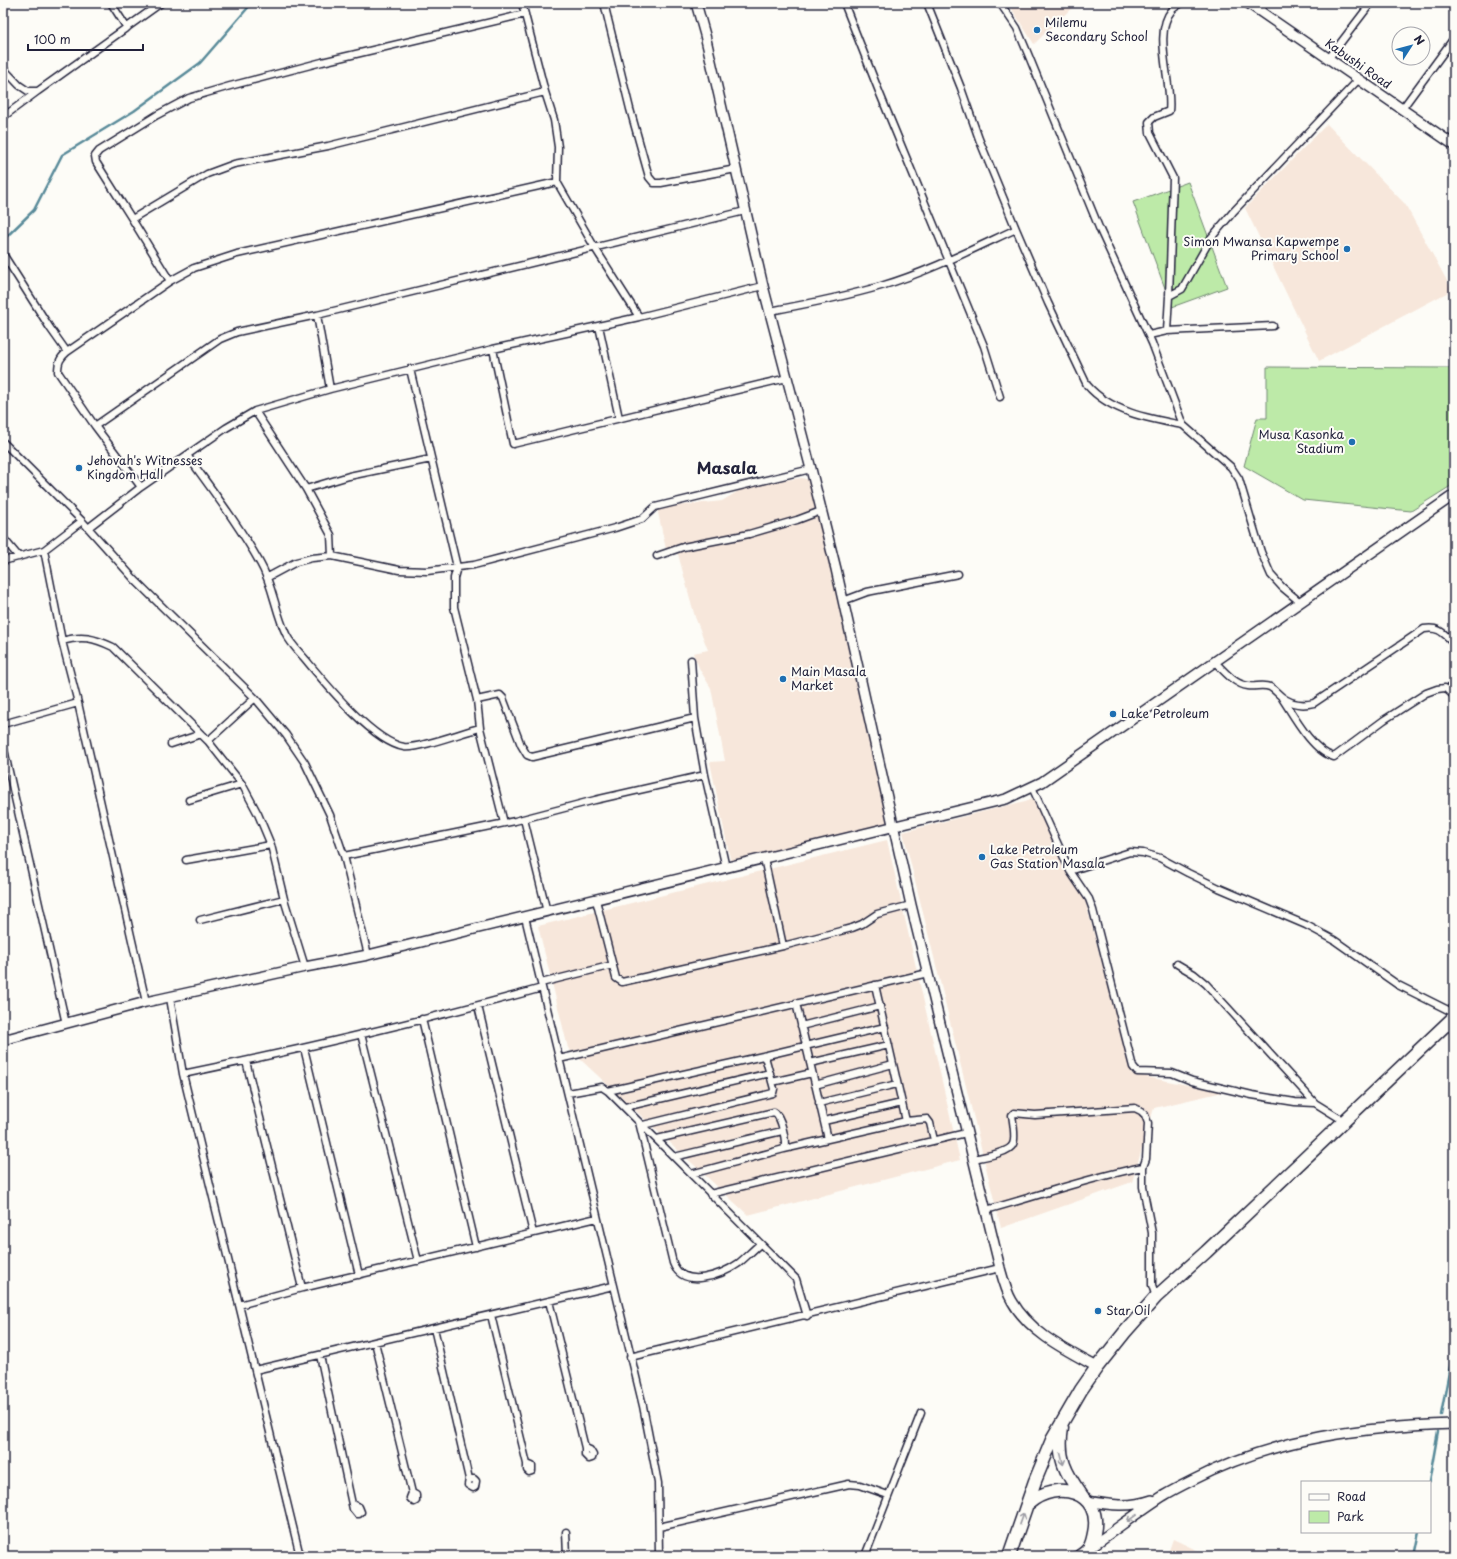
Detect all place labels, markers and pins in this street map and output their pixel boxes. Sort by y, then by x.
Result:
place label: Milemu Secondary School [1045,13,1148,45]
marker: Milemu Secondary School [1032,25,1042,35]
place label: Simon Mwansa Kapwempe Primary School [1183,232,1339,264]
marker: Simon Mwansa Kapwempe Primary School [1342,244,1352,254]
place label: Musa Kasonka Stadium [1258,425,1345,457]
marker: Musa Kasonka Stadium [1347,437,1357,447]
place label: Jehovah's Witnesses Kingdom Hall [87,451,202,483]
marker: Jehovah's Witnesses Kingdom Hall [74,463,84,473]
place label: Main Masala Market [791,662,867,694]
marker: Main Masala Market [778,674,788,684]
place label: Lake Petroleum [1121,704,1209,722]
marker: Lake Petroleum [1108,709,1118,719]
place label: Lake Petroleum Gas Station Masala [990,840,1106,872]
marker: Lake Petroleum Gas Station Masala [977,852,987,862]
place label: Star Oil [1106,1301,1150,1319]
marker: Star Oil [1093,1306,1103,1316]

